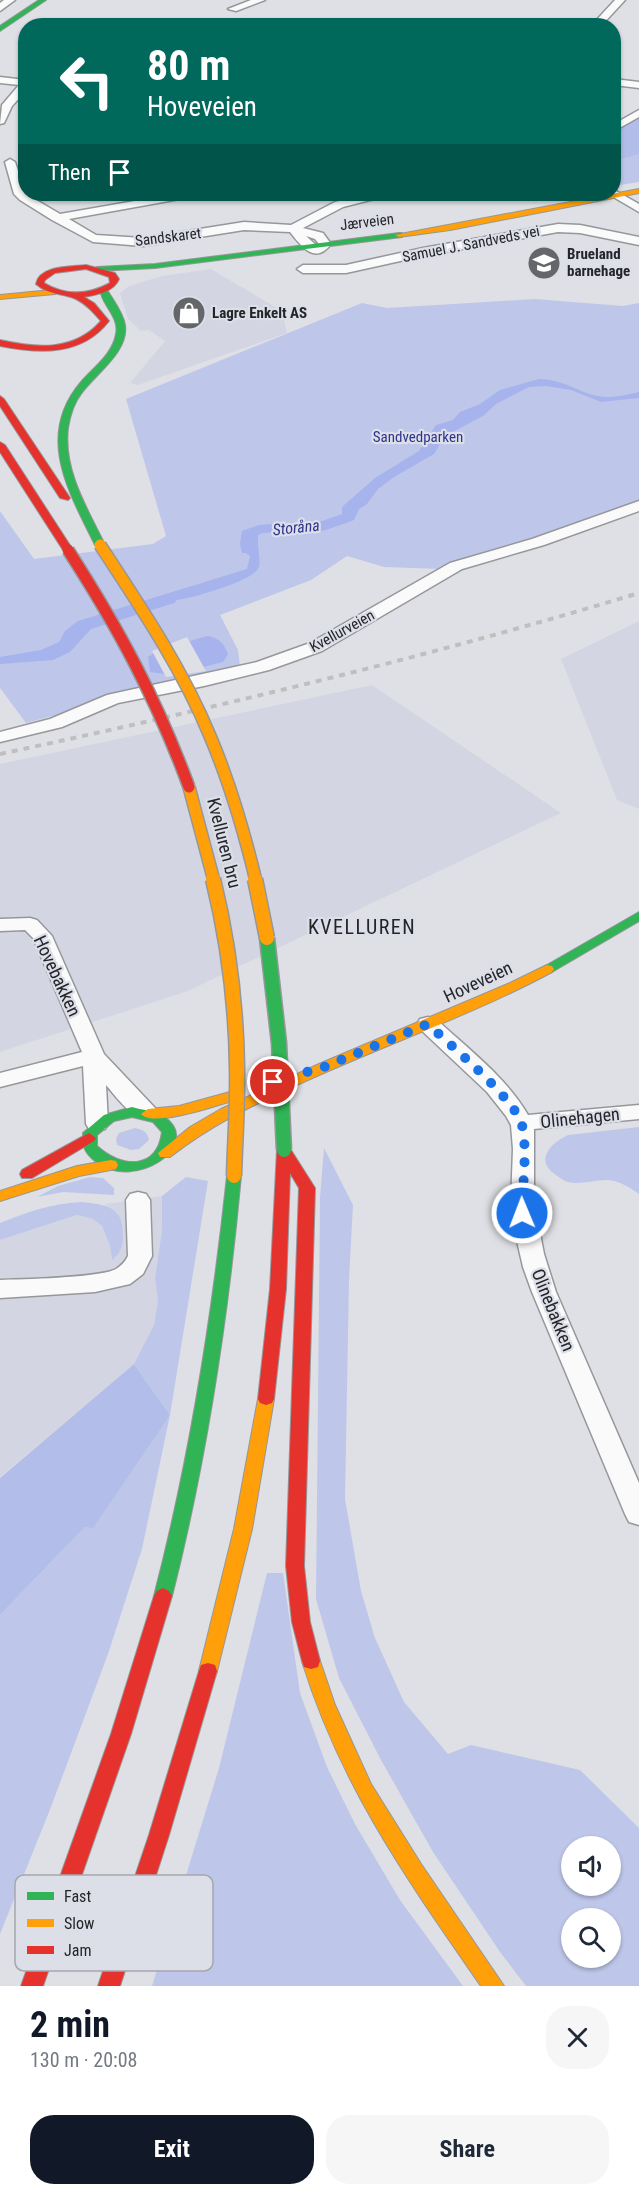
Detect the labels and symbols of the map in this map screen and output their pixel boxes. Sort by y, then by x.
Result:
street label: Jærveien [339,210,395,234]
street label: Samuel J. Sandveds vei [401,222,541,266]
street label: Sandskaret [134,224,202,250]
school or university icon: Brueland barnehage [526,245,562,281]
place label: Brueland barnehage [567,245,630,280]
shop icon: Lagre Enkelt AS [171,295,207,331]
place label: Lagre Enkelt AS [212,304,307,322]
park label: Sandvedparken [373,428,463,446]
water label: Storåna [272,516,320,539]
street label: Kvellurveien [307,606,377,656]
street label: Kvelluren bru [203,796,246,890]
district label: KVELLUREN [308,915,416,939]
street label: Hovebakken [30,932,85,1020]
street label: Hoveveien [440,957,515,1007]
pin [247,1056,298,1107]
street label: Olinehagen [539,1103,621,1132]
position arrow [490,1181,554,1245]
street label: Olinebakken [527,1266,579,1354]
legend [15,1875,213,1971]
text: Fast [64,1887,91,1906]
text: Slow [64,1914,94,1933]
text: Jam [64,1941,91,1960]

